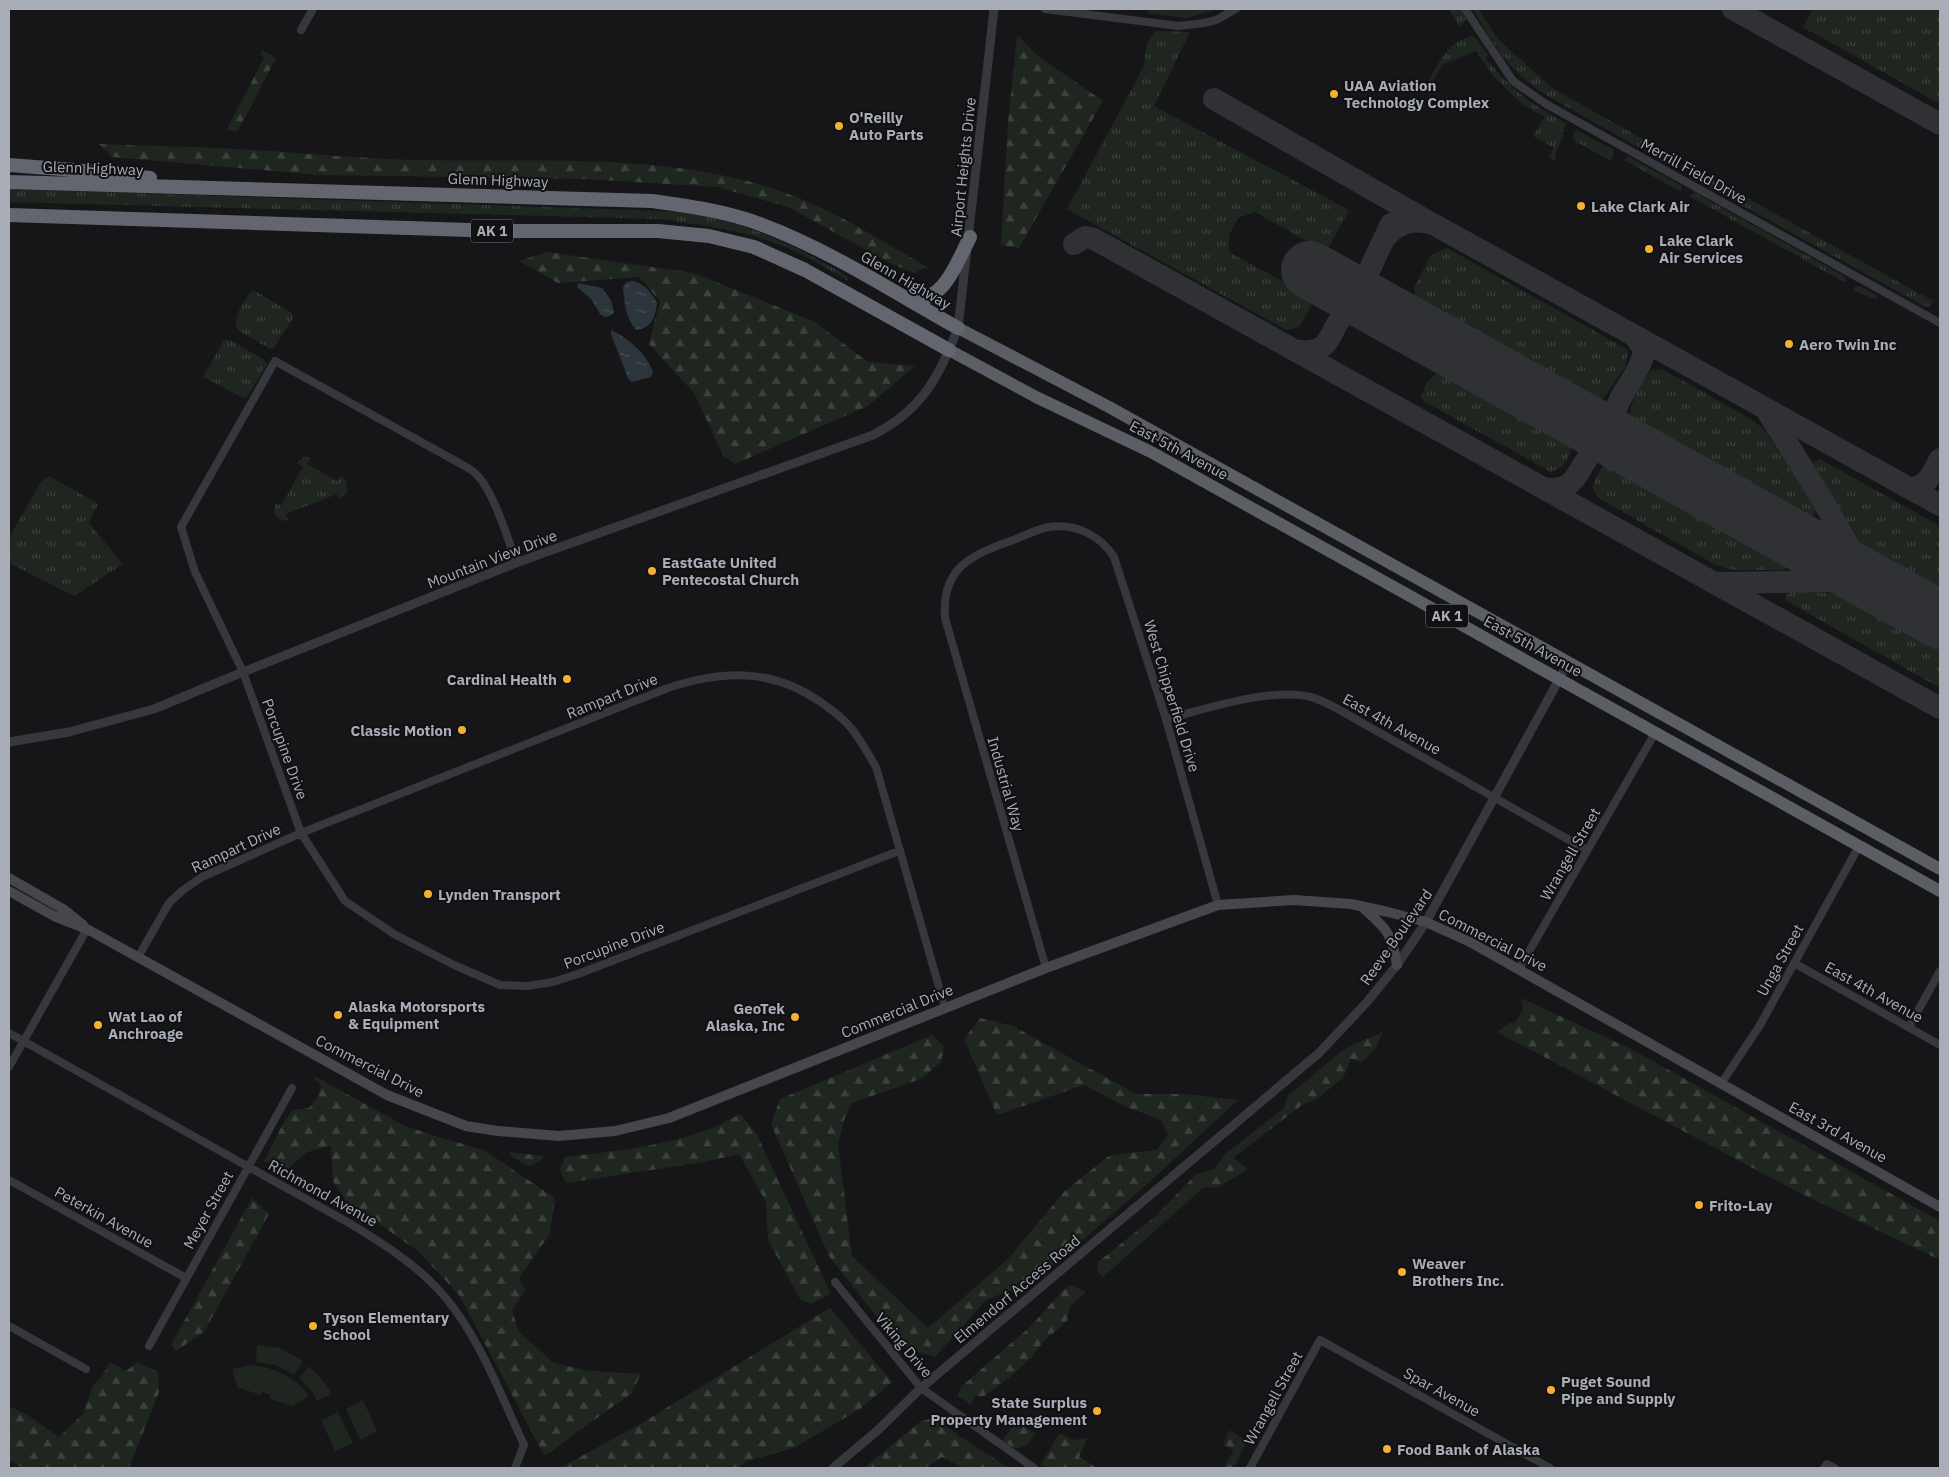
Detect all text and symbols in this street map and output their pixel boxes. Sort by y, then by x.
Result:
place label: UAA Aviation Technology Complex [1344,76,1490,112]
marker: UAA Aviation Technology Complex [1328,88,1340,100]
street label: Airport Heights Drive [946,96,980,238]
place label: O'Reilly Auto Parts [849,108,924,144]
marker: O'Reilly Auto Parts [833,120,845,132]
street label: Merrill Field Drive [1638,134,1750,208]
street label: Glenn Highway [42,157,144,179]
street label: Glenn Highway [447,169,549,191]
place label: Lake Clark Air [1591,197,1690,216]
marker: Lake Clark Air [1575,200,1587,212]
road number: AK 1 [471,220,513,242]
place label: Lake Clark Air Services [1659,231,1744,267]
marker: Lake Clark Air Services [1643,243,1655,255]
street label: Glenn Highway [858,247,955,314]
place label: Aero Twin Inc [1799,335,1897,354]
marker: Aero Twin Inc [1783,338,1795,350]
street label: East 5th Avenue [1126,416,1232,484]
street label: Mountain View Drive [424,525,560,593]
place label: EastGate United Pentecostal Church [662,553,799,589]
marker: EastGate United Pentecostal Church [646,565,658,577]
road number: AK 1 [1426,604,1468,628]
street label: East 5th Avenue [1481,611,1585,681]
street label: West Chipperfield Drive [1140,618,1204,774]
street label: Rampart Drive [564,669,660,723]
place label: Cardinal Health [447,670,557,689]
marker: Cardinal Health [561,673,573,685]
street label: East 4th Avenue [1340,689,1444,759]
street label: Porcupine Drive [258,696,312,802]
place label: Classic Motion [350,721,452,740]
marker: Classic Motion [456,724,468,736]
street label: Industrial Way [983,734,1029,834]
street label: Wrangell Street [1536,804,1604,904]
street label: Rampart Drive [188,819,284,877]
place label: Lynden Transport [438,885,561,904]
street label: Reeve Boulevard [1356,885,1436,989]
marker: Lynden Transport [422,888,434,900]
street label: Commercial Drive [1436,904,1550,976]
street label: Porcupine Drive [561,917,667,973]
street label: Unga Street [1752,921,1808,999]
street label: East 4th Avenue [1822,957,1926,1027]
street label: Commercial Drive [838,980,956,1042]
place label: Alaska Motorsports & Equipment [348,997,486,1033]
place label: GeoTek Alaska, Inc [705,999,785,1035]
place label: Wat Lao of Anchroage [108,1007,184,1043]
marker: Alaska Motorsports & Equipment [332,1009,344,1021]
marker: GeoTek Alaska, Inc [789,1011,801,1023]
marker: Wat Lao of Anchroage [92,1019,104,1031]
street label: Commercial Drive [313,1030,427,1102]
street label: East 3rd Avenue [1786,1097,1890,1167]
street label: Richmond Avenue [265,1155,381,1231]
street label: Meyer Street [179,1168,237,1252]
street label: Peterkin Avenue [51,1182,157,1252]
place label: Frito-Lay [1709,1196,1772,1215]
marker: Frito-Lay [1693,1199,1705,1211]
street label: Elmendorf Access Road [950,1231,1084,1347]
place label: Weaver Brothers Inc. [1412,1254,1504,1290]
marker: Weaver Brothers Inc. [1396,1266,1408,1278]
place label: Tyson Elementary School [323,1308,449,1344]
street label: Viking Drive [871,1309,937,1381]
marker: Tyson Elementary School [307,1320,319,1332]
street label: Wrangell Street [1239,1348,1307,1448]
street label: Spar Avenue [1400,1363,1484,1421]
place label: Puget Sound Pipe and Supply [1561,1372,1675,1408]
marker: Puget Sound Pipe and Supply [1545,1384,1557,1396]
place label: State Surplus Property Management [930,1393,1087,1429]
marker: State Surplus Property Management [1091,1405,1103,1417]
place label: Food Bank of Alaska [1397,1440,1540,1459]
marker: Food Bank of Alaska [1381,1443,1393,1455]

